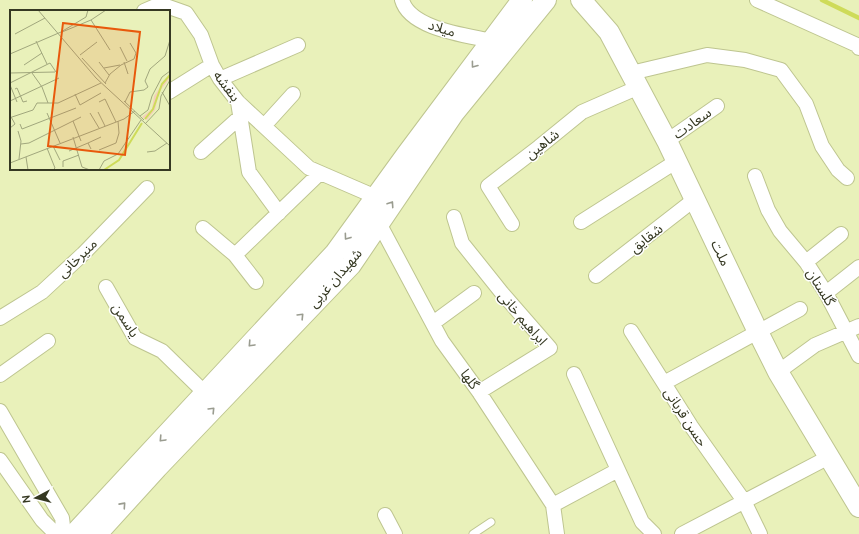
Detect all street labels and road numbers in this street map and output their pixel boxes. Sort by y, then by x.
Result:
street label: میلاد [426,16,458,40]
street label: بنفشه [210,68,244,105]
street label: سعادت [670,104,714,142]
street label: شاهین [522,126,563,163]
street label: شقایق [626,220,667,257]
street label: منیرخانی [54,235,101,281]
street label: ملت [708,237,734,269]
street label: شهیدان غربی [305,245,366,311]
street label: گلستان [803,265,839,309]
street label: ابراهیم خانی [493,288,551,350]
street label: یاسمن [108,300,143,341]
street label: گلها [457,366,483,393]
street label: حسن قربانی [660,385,711,450]

